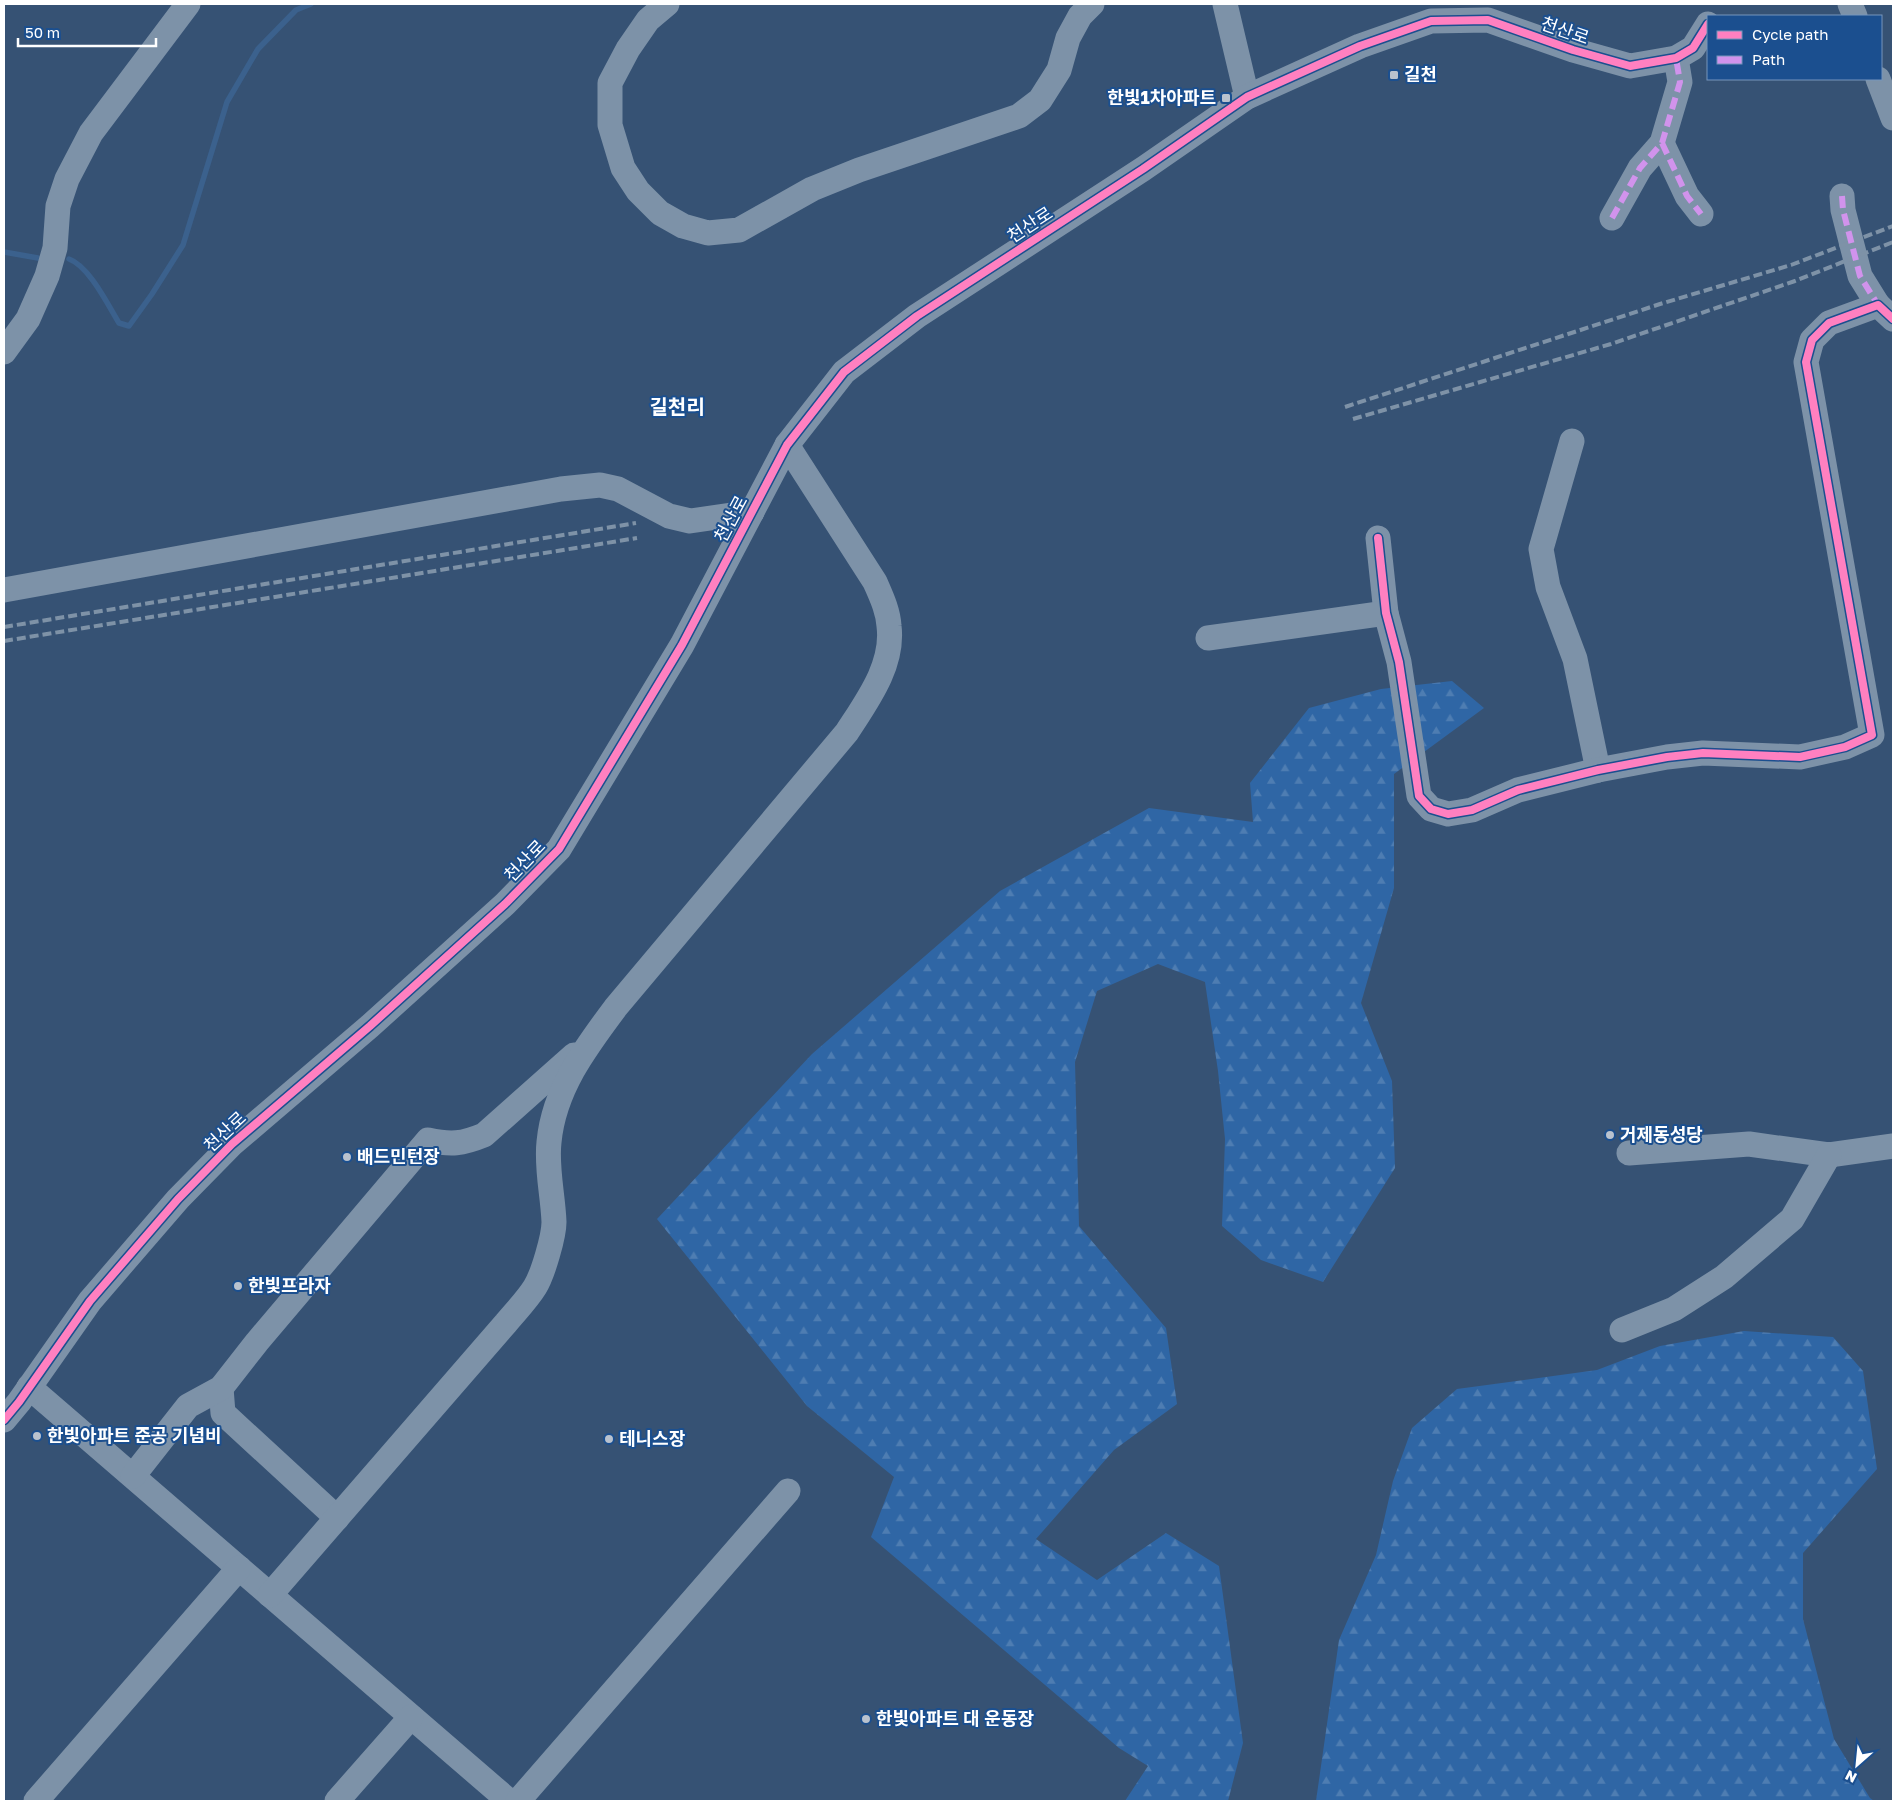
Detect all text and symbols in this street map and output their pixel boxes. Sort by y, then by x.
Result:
street label: 천산로 [1538,12,1592,49]
scale bar [18,15,155,47]
legend [1707,15,1882,80]
text: 50 m [25,23,60,41]
text: Cycle path [1752,25,1828,43]
text: Path [1752,50,1785,68]
place label: 길천 [1404,63,1437,85]
marker: 길천 [1388,69,1400,81]
place label: 한빛1차아파트 [1107,86,1216,108]
marker: 한빛1차아파트 [1220,92,1232,104]
street label: 천산로 [1003,201,1056,247]
district label: 길천리 [649,394,705,418]
street label: 천산로 [709,491,751,546]
street label: 천산로 [499,835,549,886]
street label: 천산로 [199,1106,250,1156]
place label: 거제동성당 [1620,1123,1703,1145]
marker: 거제동성당 [1604,1129,1616,1141]
place label: 배드민턴장 [357,1145,440,1167]
marker: 배드민턴장 [341,1151,353,1163]
place label: 한빛프라자 [248,1274,331,1296]
marker: 한빛프라자 [232,1280,244,1292]
place label: 한빛아파트 준공 기념비 [47,1424,222,1446]
place label: 테니스장 [619,1427,686,1449]
marker: 한빛아파트 준공 기념비 [31,1430,43,1442]
marker: 테니스장 [603,1433,615,1445]
place label: 한빛아파트 대 운동장 [876,1707,1034,1729]
marker: 한빛아파트 대 운동장 [860,1713,872,1725]
north arrow [1832,1740,1882,1790]
text: N [1842,1767,1859,1787]

